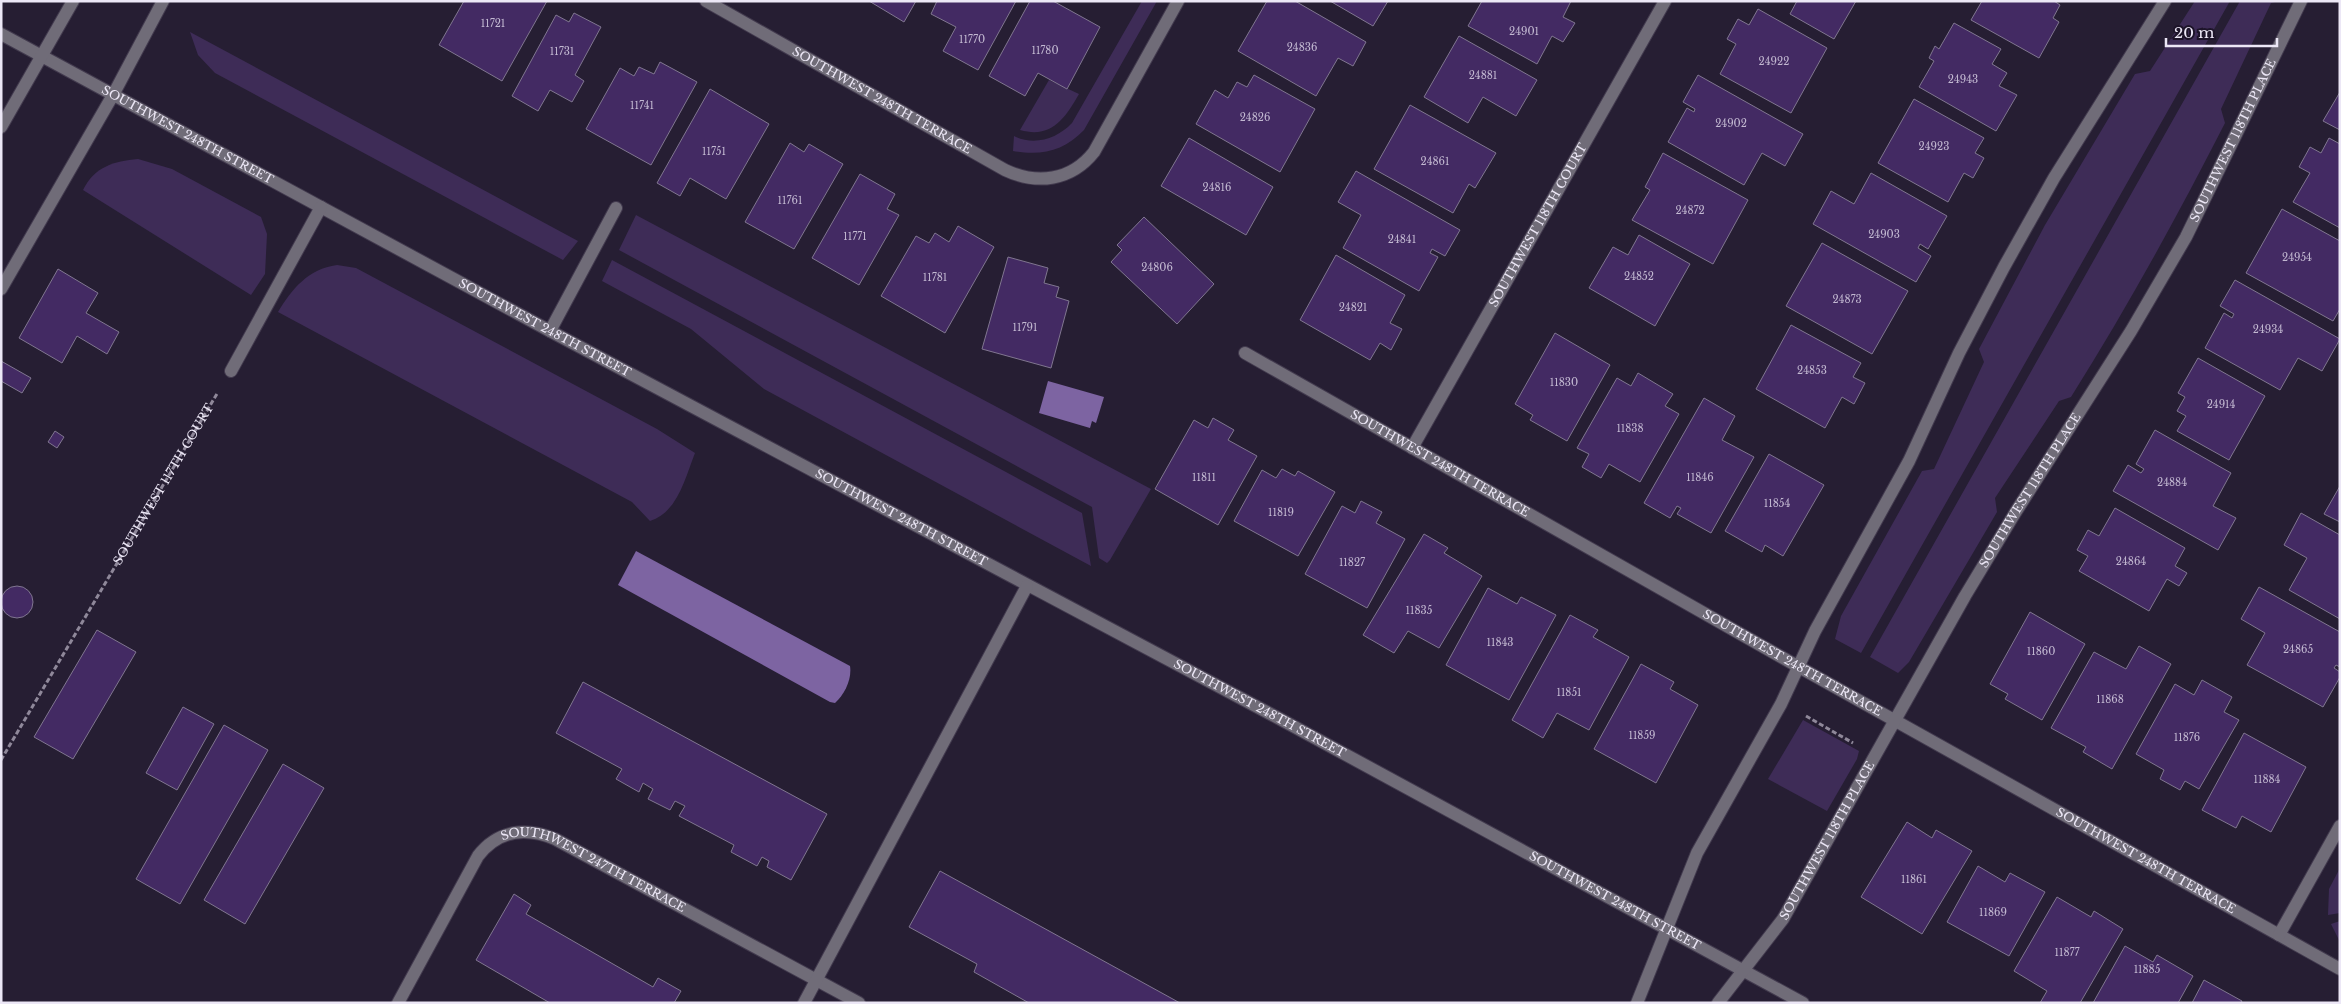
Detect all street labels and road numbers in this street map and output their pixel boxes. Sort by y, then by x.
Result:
street label: SOUTHWEST 248TH TERRACE [790,43,975,157]
street label: SOUTHWEST 118TH PLACE [2186,56,2279,224]
street label: SOUTHWEST 248TH STREET [99,82,276,187]
street label: SOUTHWEST 118TH COURT [1485,140,1590,309]
street label: SOUTHWEST 248TH STREET [456,275,634,380]
street label: SOUTHWEST 117TH COURT [110,400,217,567]
street label: SOUTHWEST 248TH TERRACE [1348,406,1533,520]
street label: SOUTHWEST 118TH PLACE [1976,410,2084,570]
street label: SOUTHWEST 248TH STREET [813,465,991,569]
street label: SOUTHWEST 248TH TERRACE [1700,606,1885,719]
street label: SOUTHWEST 248TH STREET [1171,656,1349,760]
street label: SOUTHWEST 118TH PLACE [1776,758,1877,923]
street label: SOUTHWEST 248TH TERRACE [2054,804,2239,916]
street label: SOUTHWEST 247TH TERRACE [499,824,689,915]
street label: SOUTHWEST 248TH STREET [1527,848,1704,953]

